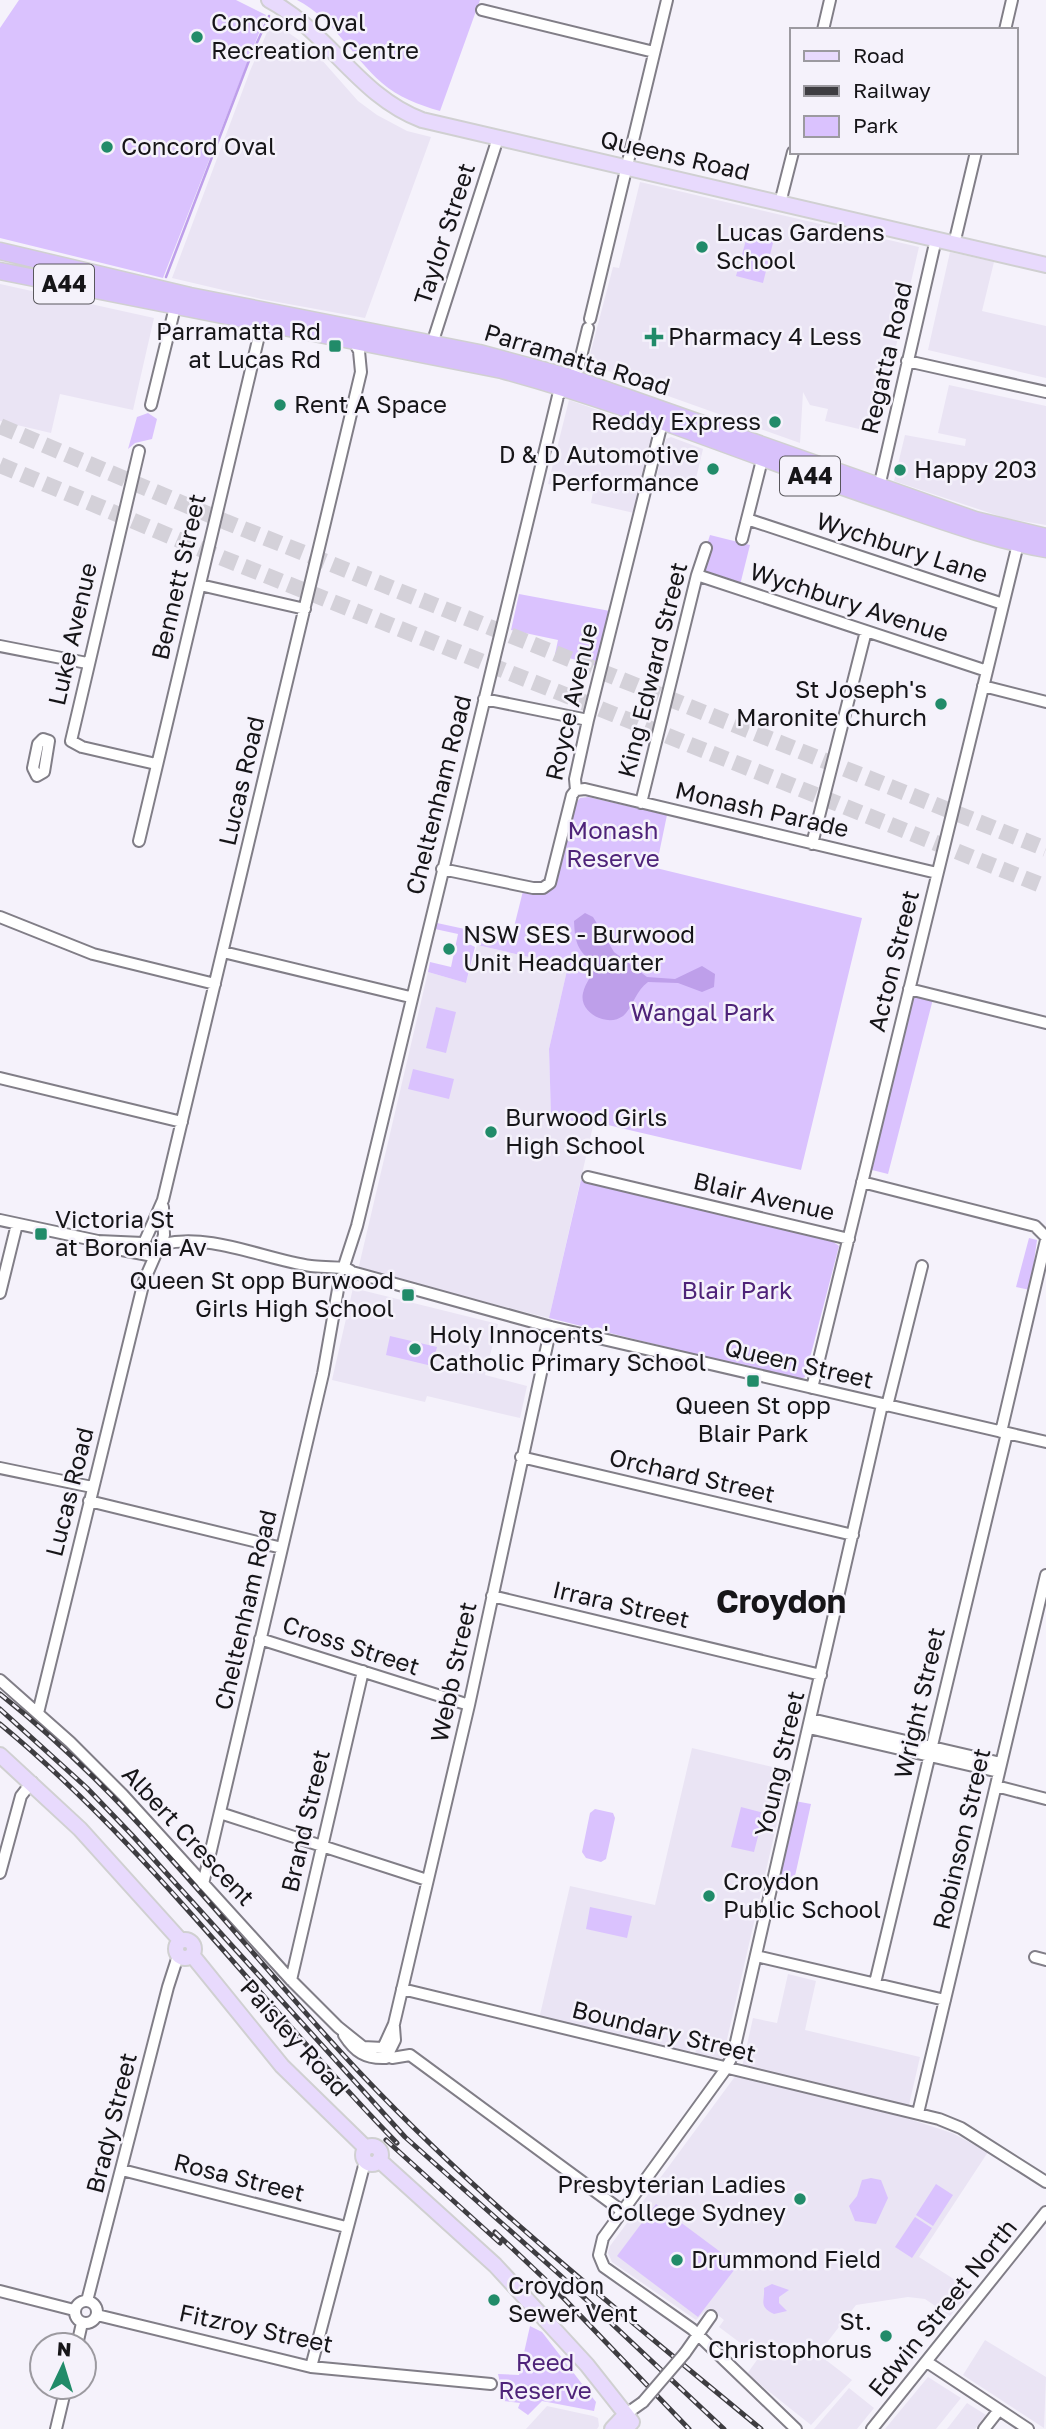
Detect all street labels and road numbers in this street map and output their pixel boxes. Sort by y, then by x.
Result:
street label: Queens Road [598,123,753,186]
street label: Taylor Street [407,159,480,308]
road number: A44 [34,264,94,304]
street label: Regatta Road [854,279,917,437]
street label: Parramatta Road [481,316,674,401]
road number: A44 [780,456,840,496]
street label: Bennett Street [144,491,211,662]
street label: Wychbury Lane [813,505,992,588]
street label: Wychbury Avenue [746,556,953,647]
street label: King Edward Street [611,559,692,780]
street label: Luke Avenue [41,560,102,708]
street label: Royce Avenue [538,620,603,783]
street label: Cheltenham Road [399,692,476,898]
street label: Lucas Road [212,713,270,848]
street label: Monash Parade [673,774,852,843]
street label: Acton Street [861,887,924,1034]
street label: Blair Avenue [691,1165,838,1226]
street label: Queen Street [722,1331,877,1394]
street label: Lucas Road [39,1424,99,1559]
street label: Orchard Street [607,1441,778,1508]
street label: Cheltenham Road [207,1507,282,1713]
street label: Irrara Street [550,1574,692,1633]
street label: Webb Street [424,1599,482,1744]
street label: Cross Street [279,1609,424,1680]
street label: Wright Street [887,1624,950,1781]
street label: Young Street [748,1688,809,1839]
street label: Robinson Street [926,1745,996,1932]
street label: Brand Street [274,1747,335,1895]
street label: Albert Crescent [117,1759,261,1911]
street label: Paisley Road [235,1973,355,2101]
street label: Boundary Street [569,1994,759,2067]
street label: Brady Street [79,2049,142,2196]
street label: Rosa Street [171,2146,308,2207]
street label: Edwin Street North [861,2213,1022,2402]
street label: Fitzroy Street [177,2297,336,2358]

